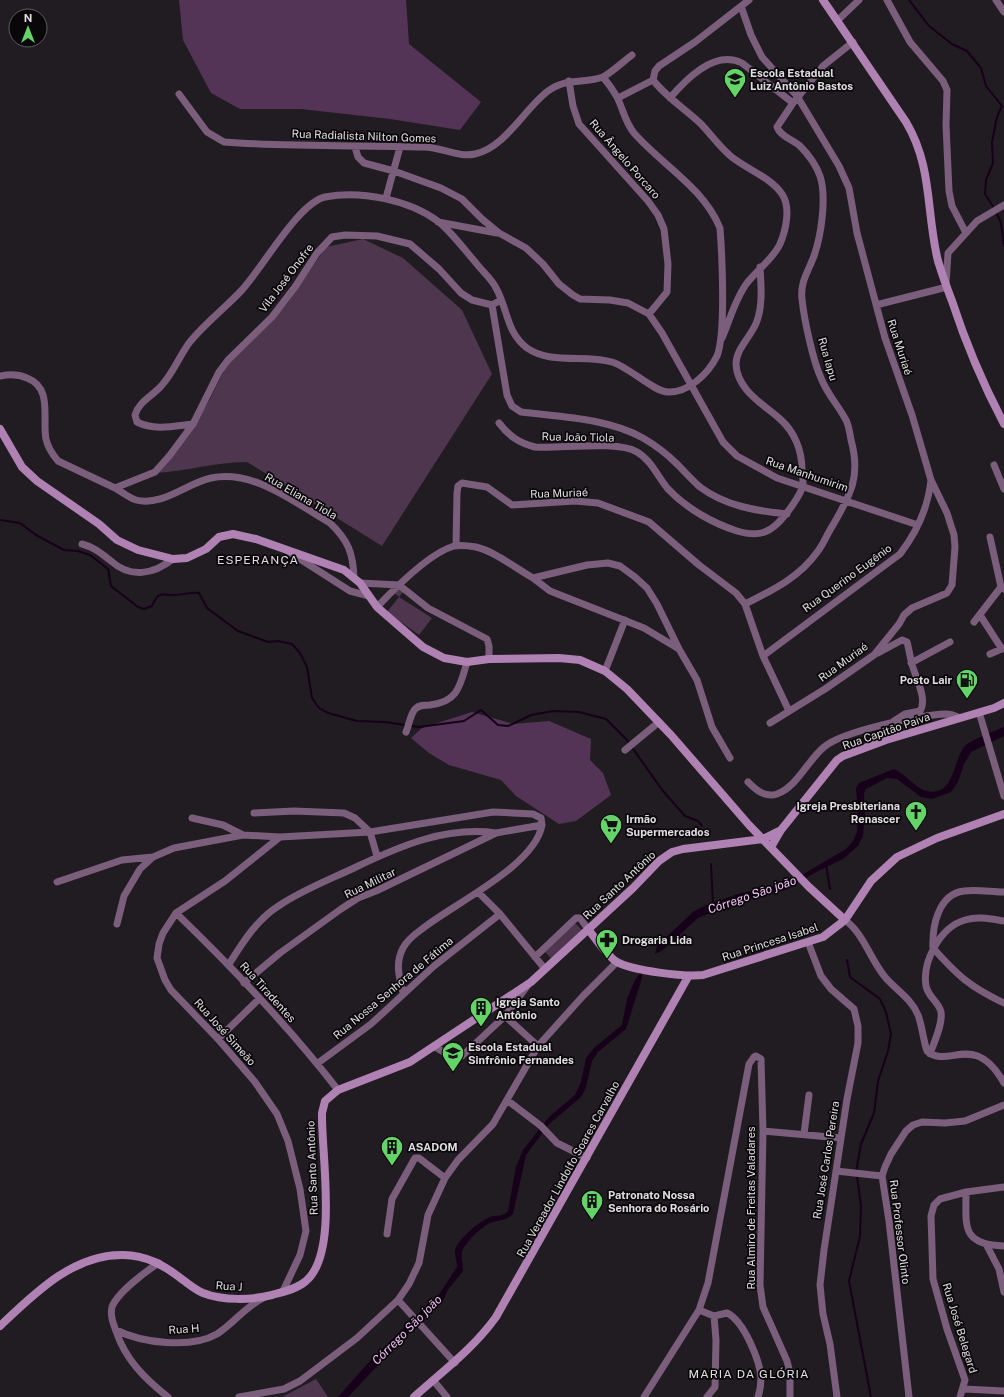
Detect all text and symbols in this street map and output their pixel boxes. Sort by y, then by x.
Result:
north arrow [8,8,48,48]
text: N [24,12,32,24]
school or university icon: Escola Estadual Luiz Antônio Bastos [722,66,748,99]
place label: Escola Estadual Luiz Antônio Bastos [750,67,853,92]
street label: Rua Ângelo Porcaro [587,117,663,201]
street label: Rua Radialista Nilton Gomes [291,127,437,145]
street label: Vila José Onofre [256,242,316,314]
street label: Rua Muriaé [885,318,915,376]
street label: Rua Iapu [816,336,840,382]
street label: Rua João Tiola [542,430,614,444]
street label: Rua Manhumirim [764,454,850,494]
street label: Rua Eliana Tiola [263,471,339,521]
street label: Rua Muriaé [530,486,588,500]
street label: Rua Querino Eugênio [800,542,894,614]
district label: ESPERANÇA [217,553,299,567]
street label: Rua Muriaé [816,640,870,684]
fuel station icon: Posto Lair [954,667,980,700]
place label: Posto Lair [900,674,952,686]
street label: Rua Capitão Paiva [841,710,931,752]
church icon: Igreja Presbiteriana Renascer [903,799,929,832]
place label: Igreja Presbiteriana Renascer [796,800,900,825]
supermarket icon: Irmão Supermercados [598,812,624,845]
place label: Irmão Supermercados [626,813,710,838]
street label: Rua Santo Antônio [580,848,658,922]
street label: Rua Militar [342,865,398,901]
water label: Córrego São joão [706,873,798,917]
street label: Rua Princesa Isabel [720,921,820,963]
pharmacy icon: Drogaria Lida [594,927,620,960]
street label: Rua Nossa Senhora de Fátima [331,934,455,1042]
place label: Drogaria Lida [622,934,692,946]
street label: Rua Tiradentes [238,959,298,1025]
building icon: Igreja Santo Antônio [468,995,494,1028]
street label: Rua José Simeão [192,996,258,1068]
place label: Igreja Santo Antônio [496,996,560,1021]
school or university icon: Escola Estadual Sinfrônio Fernandes [440,1040,466,1073]
place label: Escola Estadual Sinfrônio Fernandes [468,1041,574,1066]
street label: Rua Vereador Lindolfo Soares Carvalho [514,1079,622,1259]
street label: Rua José Carlos Pereira [811,1100,841,1220]
street label: Rua Santo Antônio [304,1121,320,1215]
street label: Rua Almiro de Freitas Valadares [745,1126,757,1290]
building icon: ASADOM [379,1134,405,1167]
place label: ASADOM [408,1141,458,1153]
street label: Rua Professor Olinto [888,1179,912,1285]
building icon: Patronato Nossa Senhora do Rosário [579,1188,605,1221]
place label: Patronato Nossa Senhora do Rosário [608,1189,709,1214]
street label: Rua J [215,1279,243,1293]
street label: Rua José Belegard [941,1281,979,1375]
water label: Córrego São joão [369,1292,445,1368]
street label: Rua H [168,1322,200,1336]
district label: MARIA DA GLÓRIA [689,1367,809,1381]

